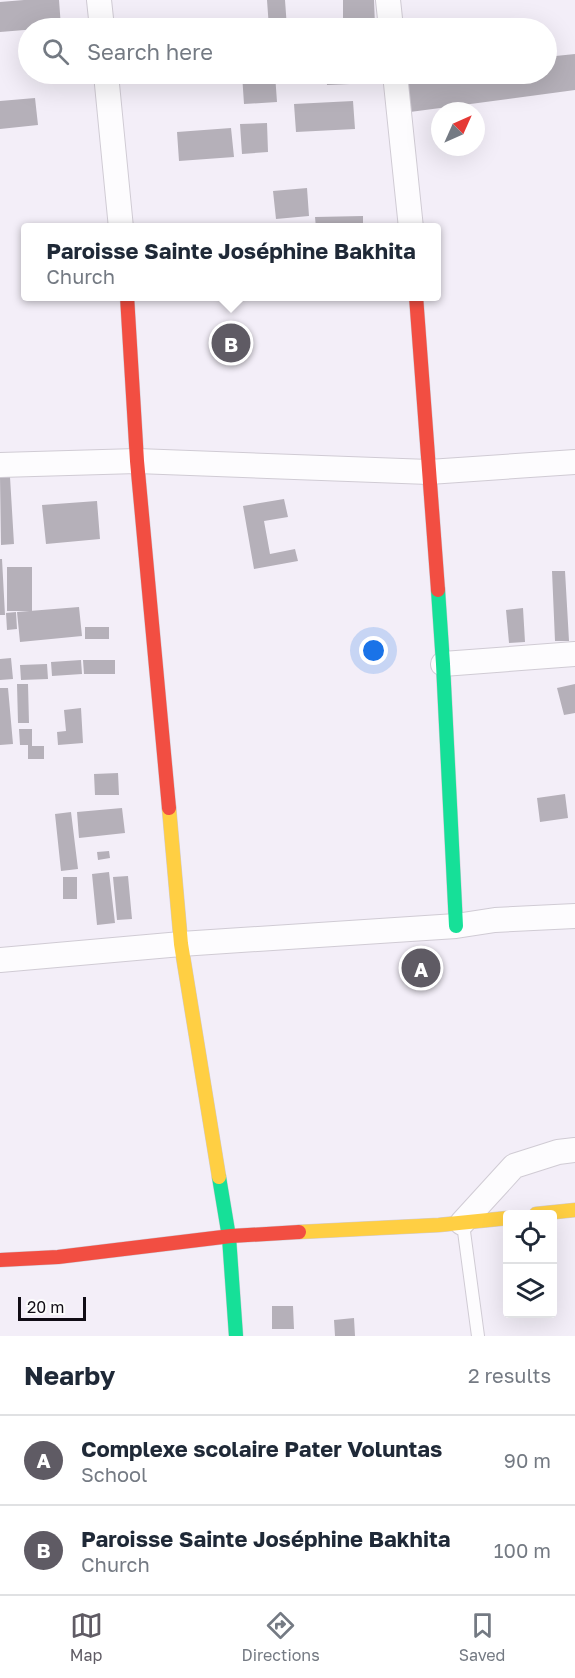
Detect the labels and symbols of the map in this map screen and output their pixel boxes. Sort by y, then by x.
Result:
north arrow [431,102,485,156]
pin: B [212,320,250,366]
your location [359,636,388,665]
pin: A [402,946,440,990]
scale bar [18,1294,86,1322]

